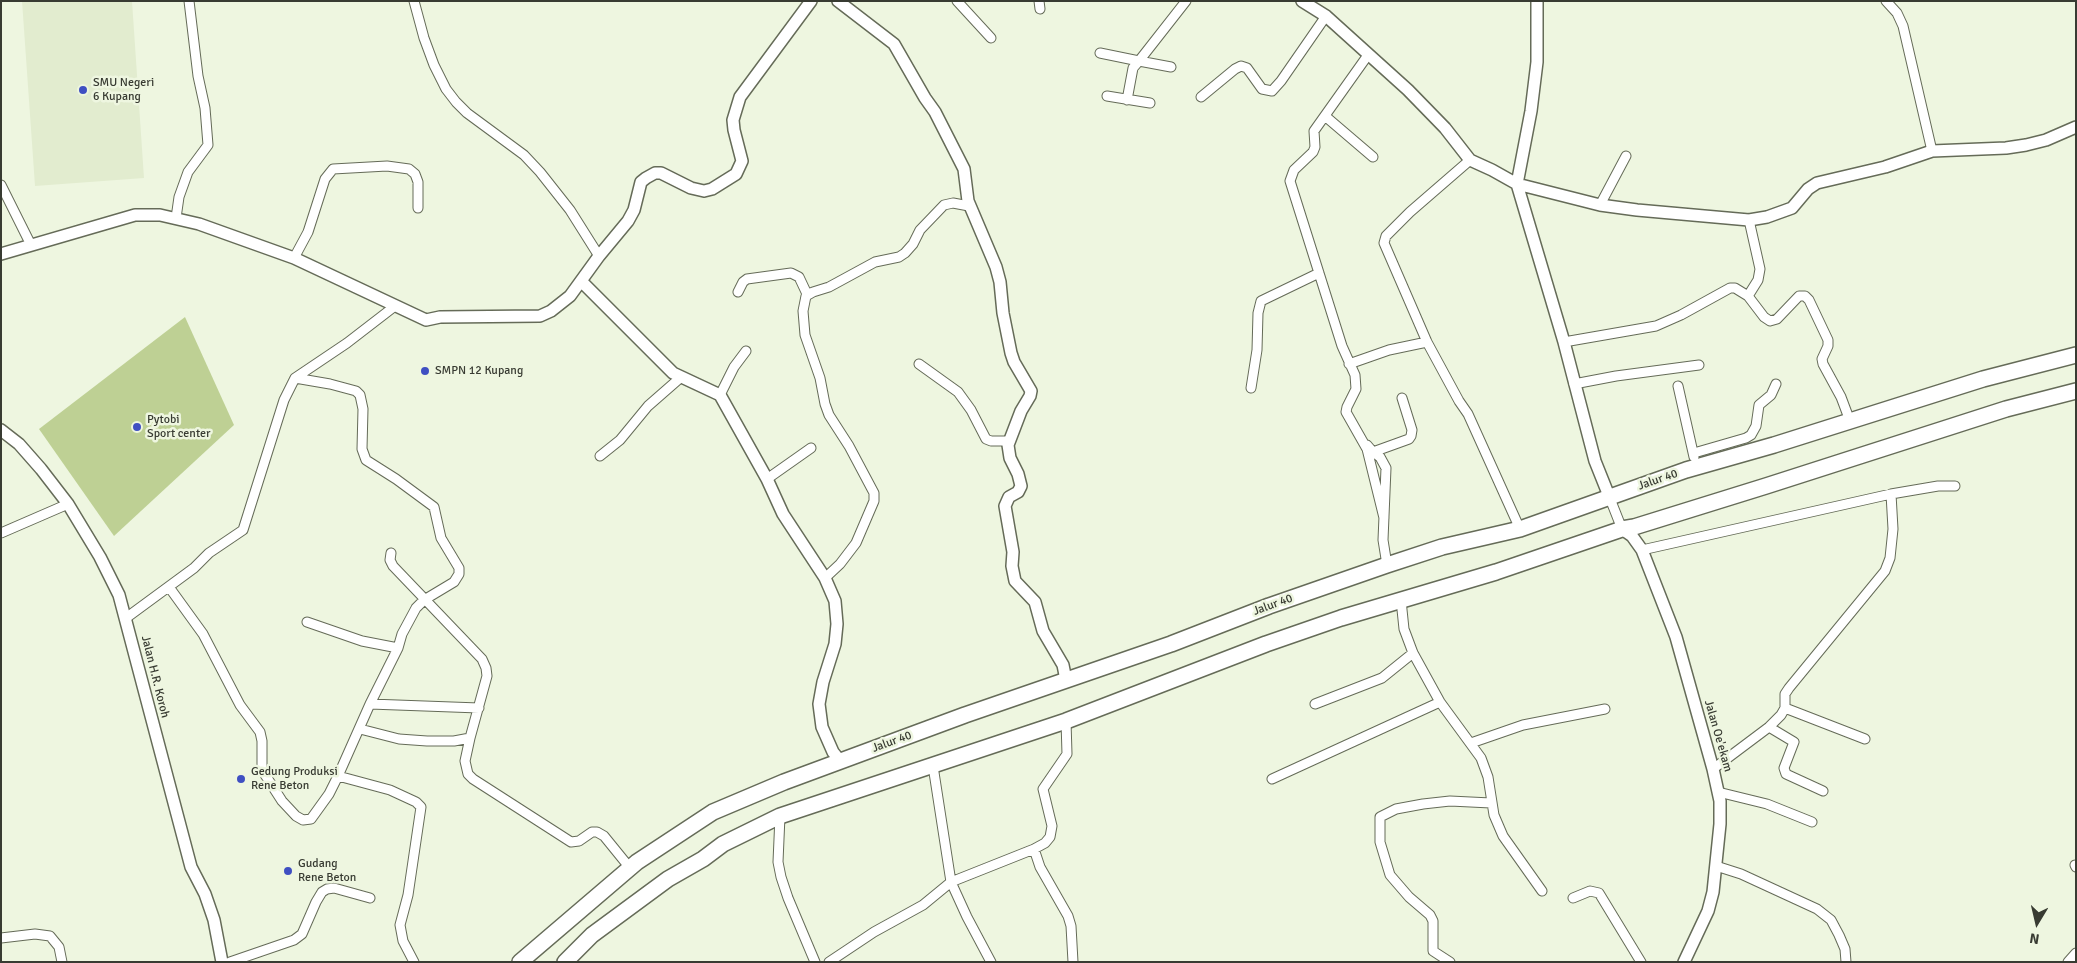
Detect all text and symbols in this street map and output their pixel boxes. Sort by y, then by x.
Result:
place label: SMU Negeri 6 Kupang [93,76,154,104]
marker: SMU Negeri 6 Kupang [77,84,89,96]
place label: SMPN 12 Kupang [435,364,523,378]
marker: SMPN 12 Kupang [419,365,431,377]
place label: Pytobi Sport center [147,413,210,441]
marker: Pytobi Sport center [131,421,143,433]
street label: Jalur 40 [1636,466,1680,494]
street label: Jalur 40 [1251,591,1295,619]
street label: Jalan H.R. Koroh [138,634,172,720]
street label: Jalan Oe'ekam [1701,698,1735,774]
street label: Jalur 40 [870,728,914,756]
place label: Gedung Produksi Rene Beton [251,765,338,793]
marker: Gedung Produksi Rene Beton [235,773,247,785]
place label: Gudang Rene Beton [298,857,356,885]
marker: Gudang Rene Beton [282,865,294,877]
north arrow [2012,898,2062,948]
text: N [2028,929,2041,947]

